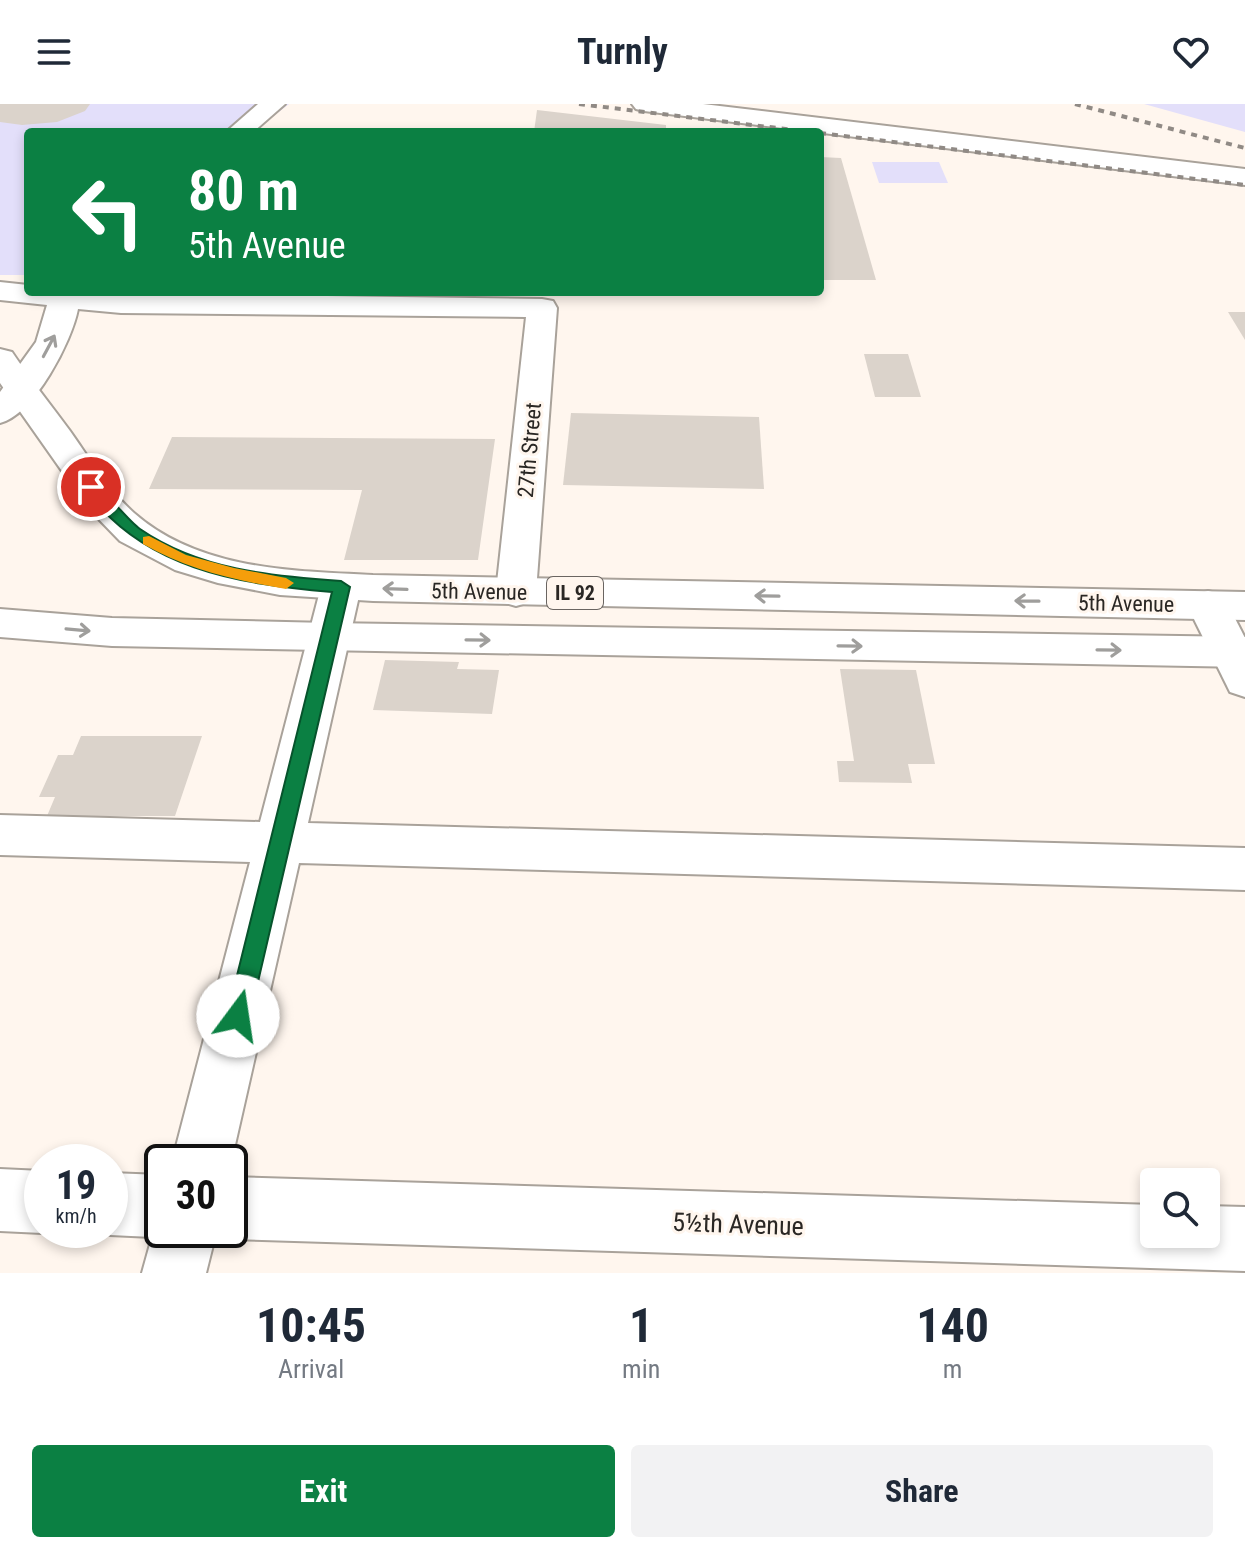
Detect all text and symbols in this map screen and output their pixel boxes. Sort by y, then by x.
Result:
icon: menu [32,30,76,74]
icon: heart [1169,30,1213,74]
text: Turnly [577,31,668,73]
text: 80 m [188,158,299,224]
icon: left [56,160,160,264]
text: 5th Avenue [188,225,346,267]
one-way arrow [41,334,57,358]
street label: 27th Street [513,401,546,499]
pin [57,453,125,521]
icon: arrive [69,465,113,509]
road number: IL 92 [547,577,603,609]
street label: 5th Avenue [431,578,527,605]
one-way arrow [382,581,409,597]
one-way arrow [754,589,781,604]
street label: 5th Avenue [1078,590,1174,617]
one-way arrow [1014,594,1041,609]
one-way arrow [64,623,91,638]
one-way arrow [464,632,491,648]
one-way arrow [836,638,863,654]
one-way arrow [1095,642,1122,658]
position arrow [196,974,280,1058]
speed limit sign: 30 [144,1144,248,1248]
text: 19 [56,1162,96,1209]
map controls [1140,1168,1220,1248]
button: search [1140,1168,1220,1248]
text: km/h [55,1204,97,1228]
street label: 5½th Avenue [672,1207,804,1241]
text: 10:45 [256,1297,366,1354]
text: 1 [629,1297,653,1354]
text: 140 [916,1297,989,1354]
text: Arrival [278,1354,344,1384]
text: min [622,1354,660,1384]
text: m [943,1354,962,1384]
button: Exit [32,1445,615,1537]
button: Share [631,1445,1213,1537]

